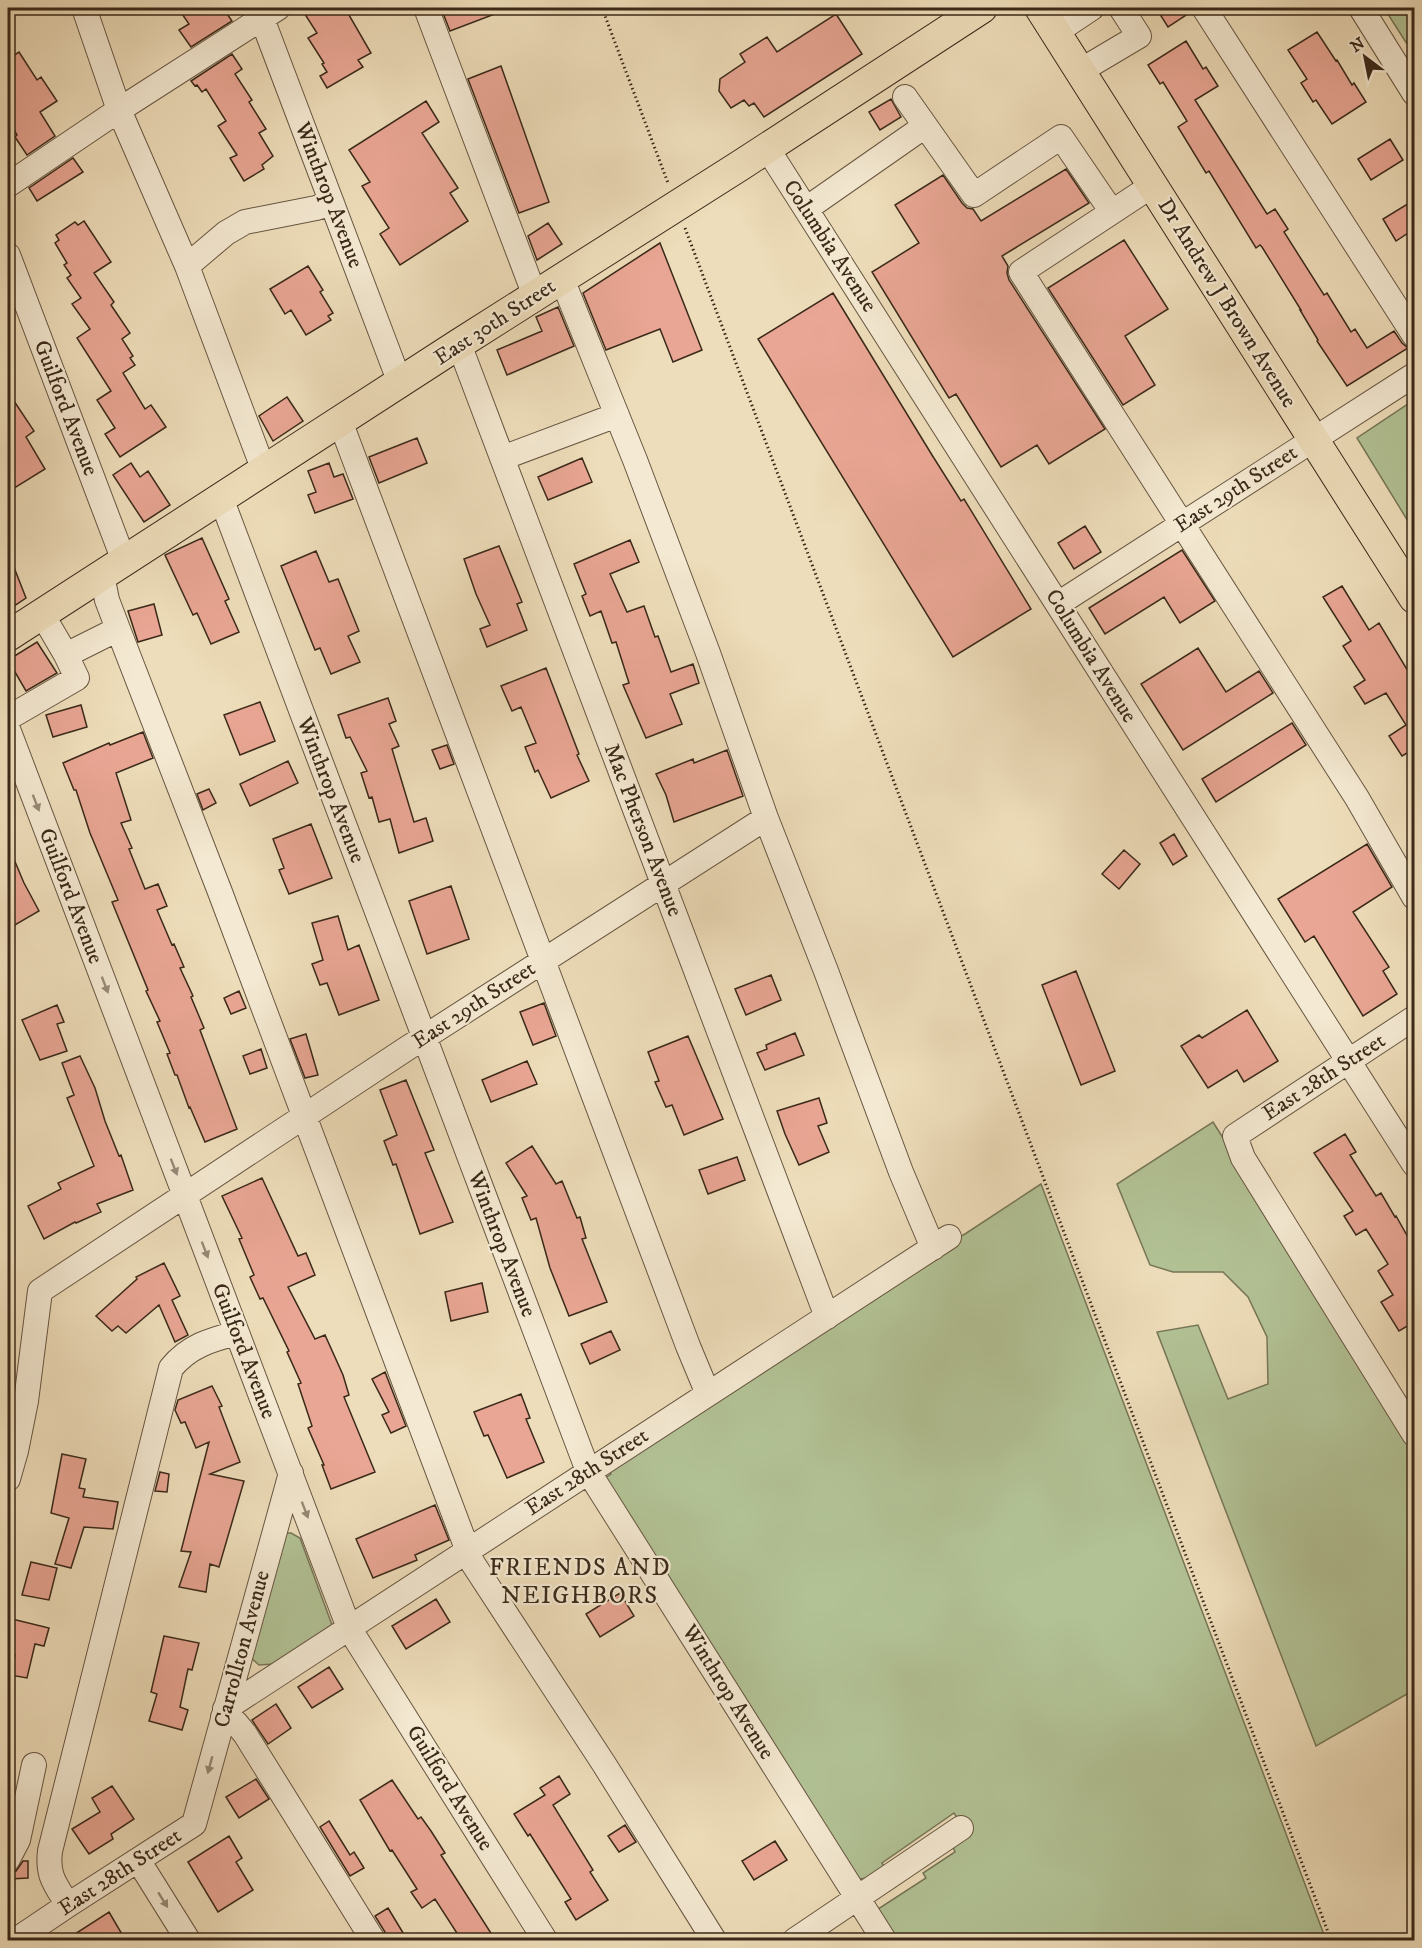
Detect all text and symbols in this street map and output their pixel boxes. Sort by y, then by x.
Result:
north arrow [1335,27,1395,87]
text: N [1347,33,1368,57]
street label: Winthrop Avenue [288,117,369,272]
street label: Columbia Avenue [777,175,883,317]
street label: Dr Andrew J Brown Avenue [1152,193,1302,413]
street label: East 30th Street [429,273,561,371]
street label: Guilford Avenue [28,336,104,480]
street label: East 29th Street [1169,439,1303,539]
street label: Columbia Avenue [1039,584,1143,728]
street label: Winthrop Avenue [290,712,371,867]
street label: Mac Pherson Avenue [598,740,688,920]
one-way arrow [31,794,41,812]
street label: Guilford Avenue [33,824,109,968]
street label: East 29th Street [407,955,541,1055]
one-way arrow [101,976,110,994]
street label: East 28th Street [1257,1027,1391,1127]
one-way arrow [170,1159,180,1177]
street label: Winthrop Avenue [461,1166,542,1321]
one-way arrow [201,1241,211,1259]
street label: Guilford Avenue [206,1279,282,1423]
street label: East 28th Street [520,1422,654,1522]
one-way arrow [300,1501,310,1519]
district label: FRIENDS AND NEIGHBORS [489,1553,671,1611]
street label: Carrollton Avenue [208,1568,276,1730]
street label: Winthrop Avenue [675,1619,780,1764]
street label: Guilford Avenue [401,1720,499,1856]
one-way arrow [205,1756,214,1774]
street label: East 28th Street [53,1822,187,1922]
one-way arrow [157,1892,168,1908]

